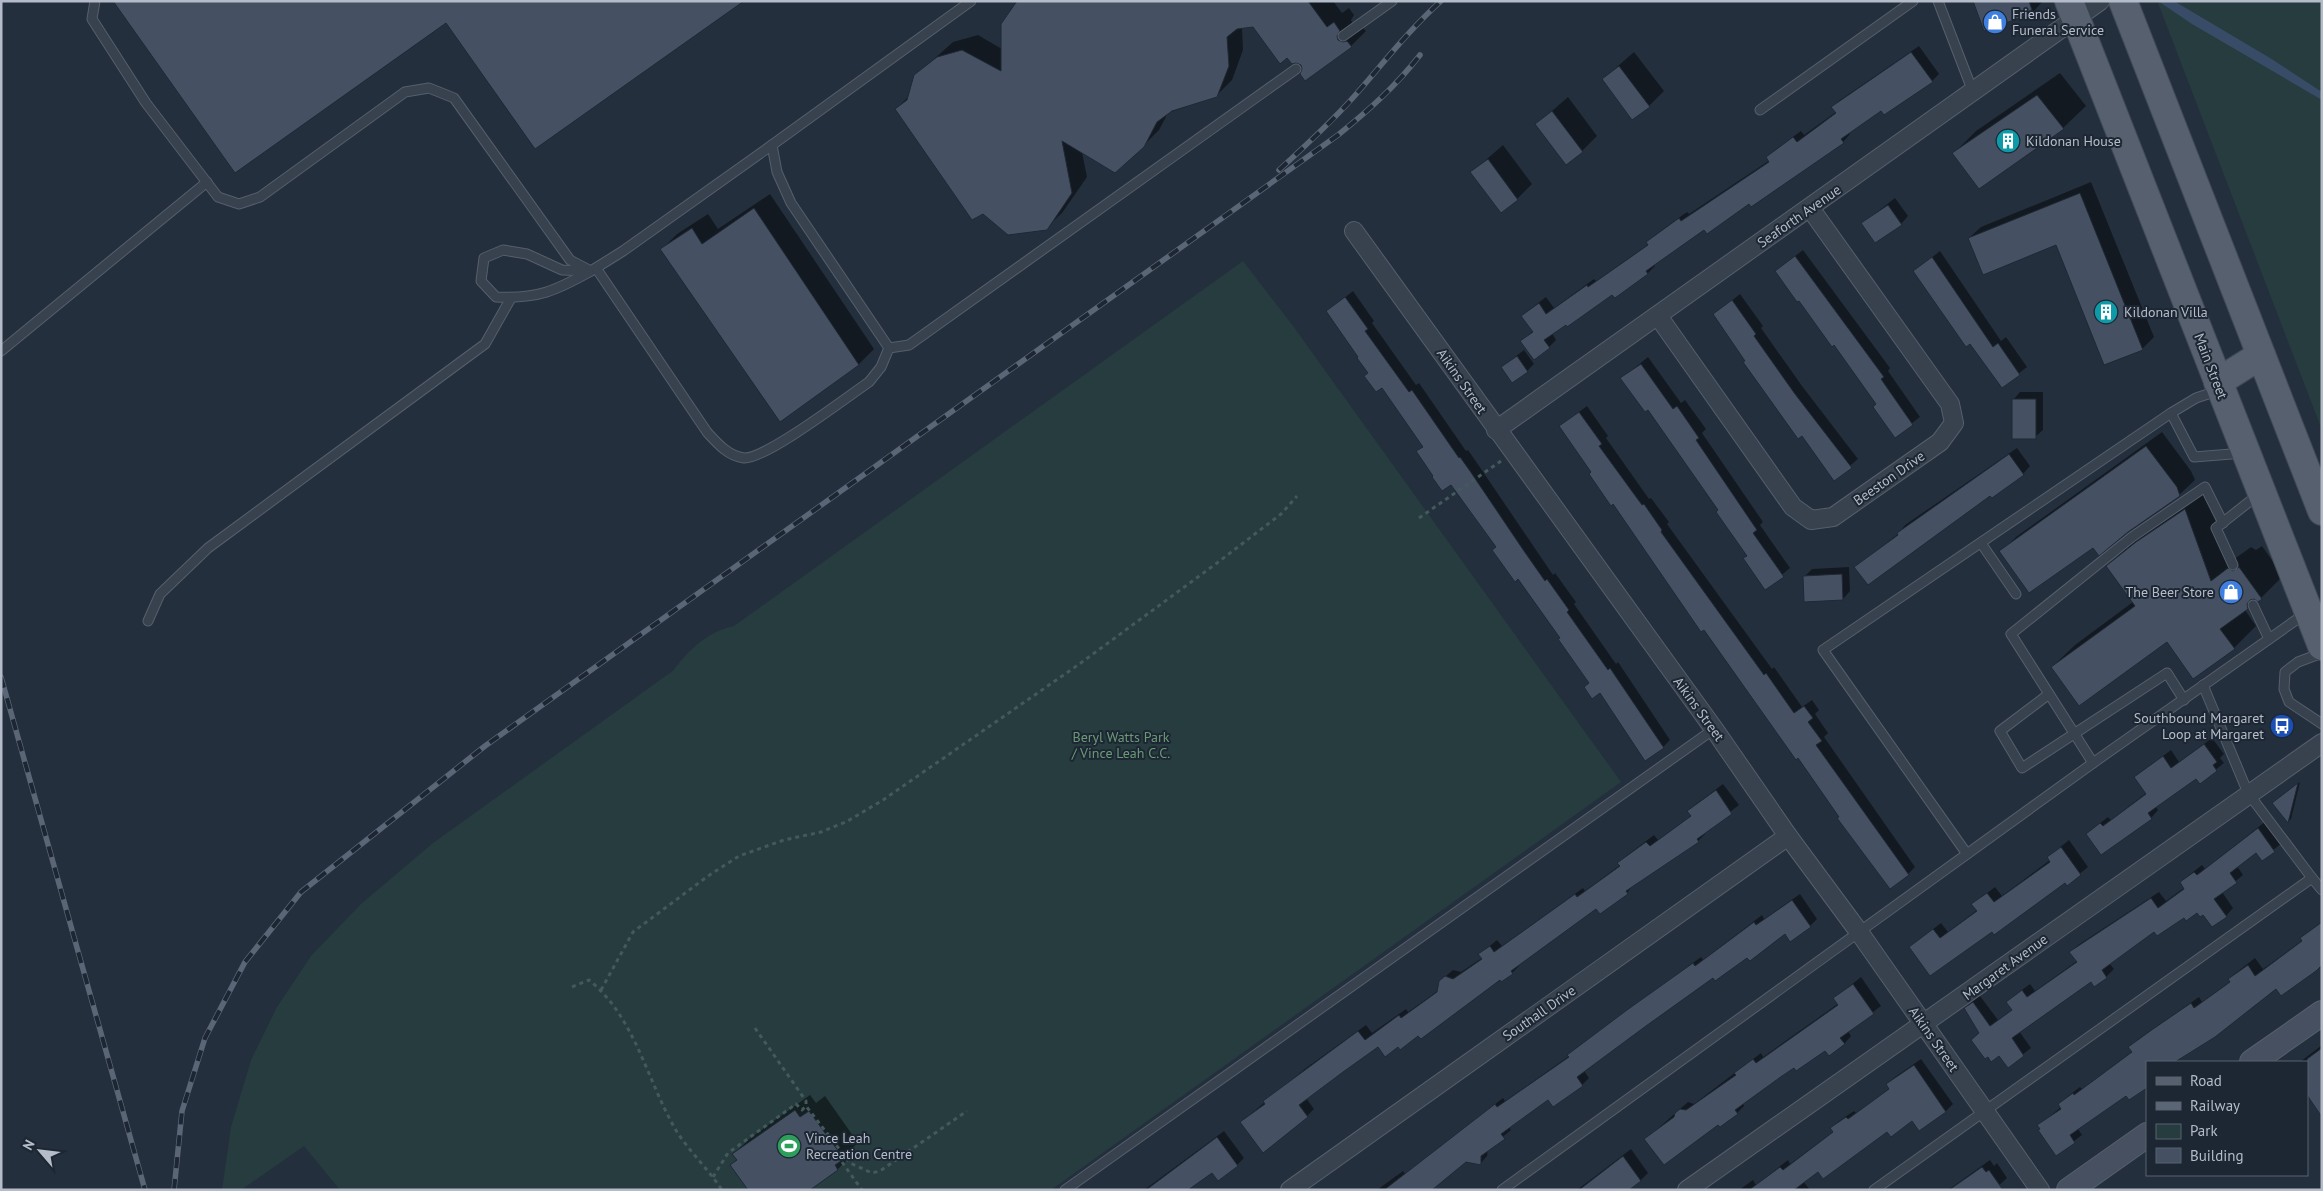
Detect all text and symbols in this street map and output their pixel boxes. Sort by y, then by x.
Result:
place label: Friends Funeral Service [2012,5,2104,39]
shop icon: Friends Funeral Service [1982,9,2008,35]
building icon: Kildonan House [1995,128,2021,154]
place label: Kildonan House [2026,132,2121,150]
street label: Seaforth Avenue [1754,181,1844,251]
building icon: Kildonan Villa [2093,299,2119,325]
place label: Kildonan Villa [2124,303,2208,321]
street label: Main Street [2190,331,2232,402]
street label: Aikins Street [1433,345,1491,417]
street label: Beeston Drive [1850,447,1928,509]
shop icon: The Beer Store [2218,579,2244,605]
place label: The Beer Store [2126,583,2214,601]
street label: Aikins Street [1670,673,1729,745]
place label: Southbound Margaret Loop at Margaret [2134,709,2264,743]
bus stop icon: Southbound Margaret Loop at Margaret [2269,713,2295,739]
park label: Beryl Watts Park / Vince Leah C.C. [1071,728,1170,762]
street label: Margaret Avenue [1959,930,2051,1004]
street label: Southall Drive [1499,981,1579,1045]
street label: Aikins Street [1905,1003,1963,1075]
legend [2146,1061,2308,1176]
text: Road [2190,1071,2222,1090]
text: Railway [2190,1096,2240,1115]
text: Park [2190,1121,2218,1140]
north arrow [15,1126,65,1176]
place label: Vince Leah Recreation Centre [805,1129,912,1163]
sports icon: Vince Leah Recreation Centre [776,1133,802,1159]
text: N [18,1137,39,1153]
text: Building [2190,1146,2244,1165]

